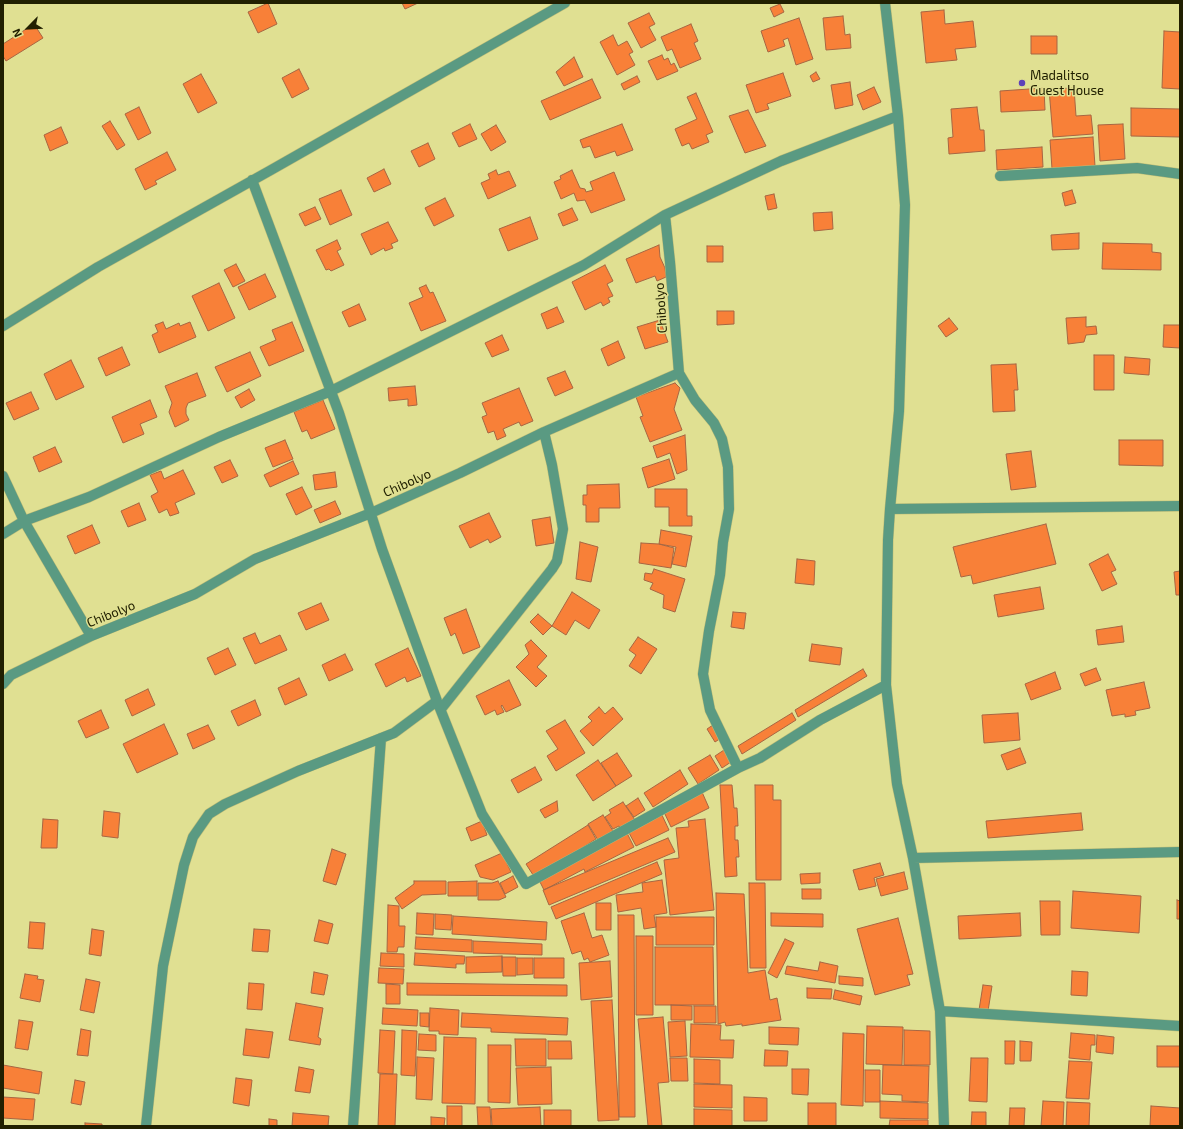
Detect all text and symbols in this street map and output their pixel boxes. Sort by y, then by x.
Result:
north arrow [8,8,48,48]
text: N [9,27,24,39]
place label: Madalitso Guest House [1030,68,1104,99]
marker: Madalitso Guest House [1017,78,1027,88]
street label: Chibolyo [651,282,671,334]
street label: Chibolyo [381,466,433,500]
street label: Chibolyo [85,597,137,631]

